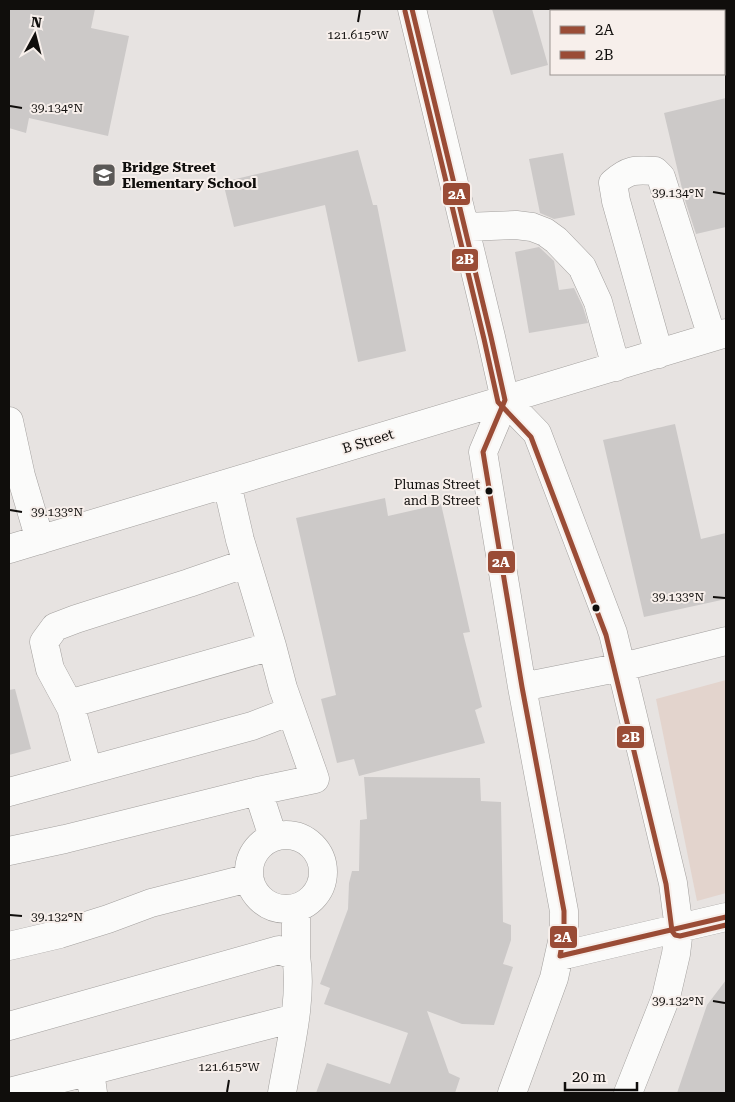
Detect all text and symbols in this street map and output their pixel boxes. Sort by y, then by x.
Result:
north arrow [10,10,60,60]
legend [550,10,725,75]
text: N [30,13,43,31]
text: 2A [595,21,614,39]
text: 121.615°W [327,28,390,42]
text: 2B [595,46,613,64]
text: 39.134°N [31,101,83,115]
place label: Bridge Street Elementary School [122,159,257,191]
school or university icon: Bridge Street Elementary School [91,162,117,188]
line badge: 2A [442,182,471,206]
text: 2A [448,186,466,202]
text: 39.134°N [652,186,704,200]
line badge: 2B [451,248,479,272]
text: 2B [456,251,474,267]
street label: B Street [340,426,396,456]
place label: Plumas Street and B Street [394,477,480,508]
marker: Plumas Street and B Street [484,486,494,496]
text: 39.133°N [31,505,83,519]
line badge: 2A [487,550,516,574]
text: 2A [492,554,510,570]
text: 39.133°N [652,590,704,604]
unlabelled marker [591,603,601,613]
line badge: 2B [616,725,645,749]
text: 2B [622,729,640,745]
text: 39.132°N [31,910,83,924]
line badge: 2A [549,925,578,949]
text: 2A [554,929,572,945]
text: 39.132°N [652,994,704,1008]
text: 121.615°W [198,1060,261,1074]
scale bar [565,1060,638,1092]
text: 20 m [572,1068,607,1086]

